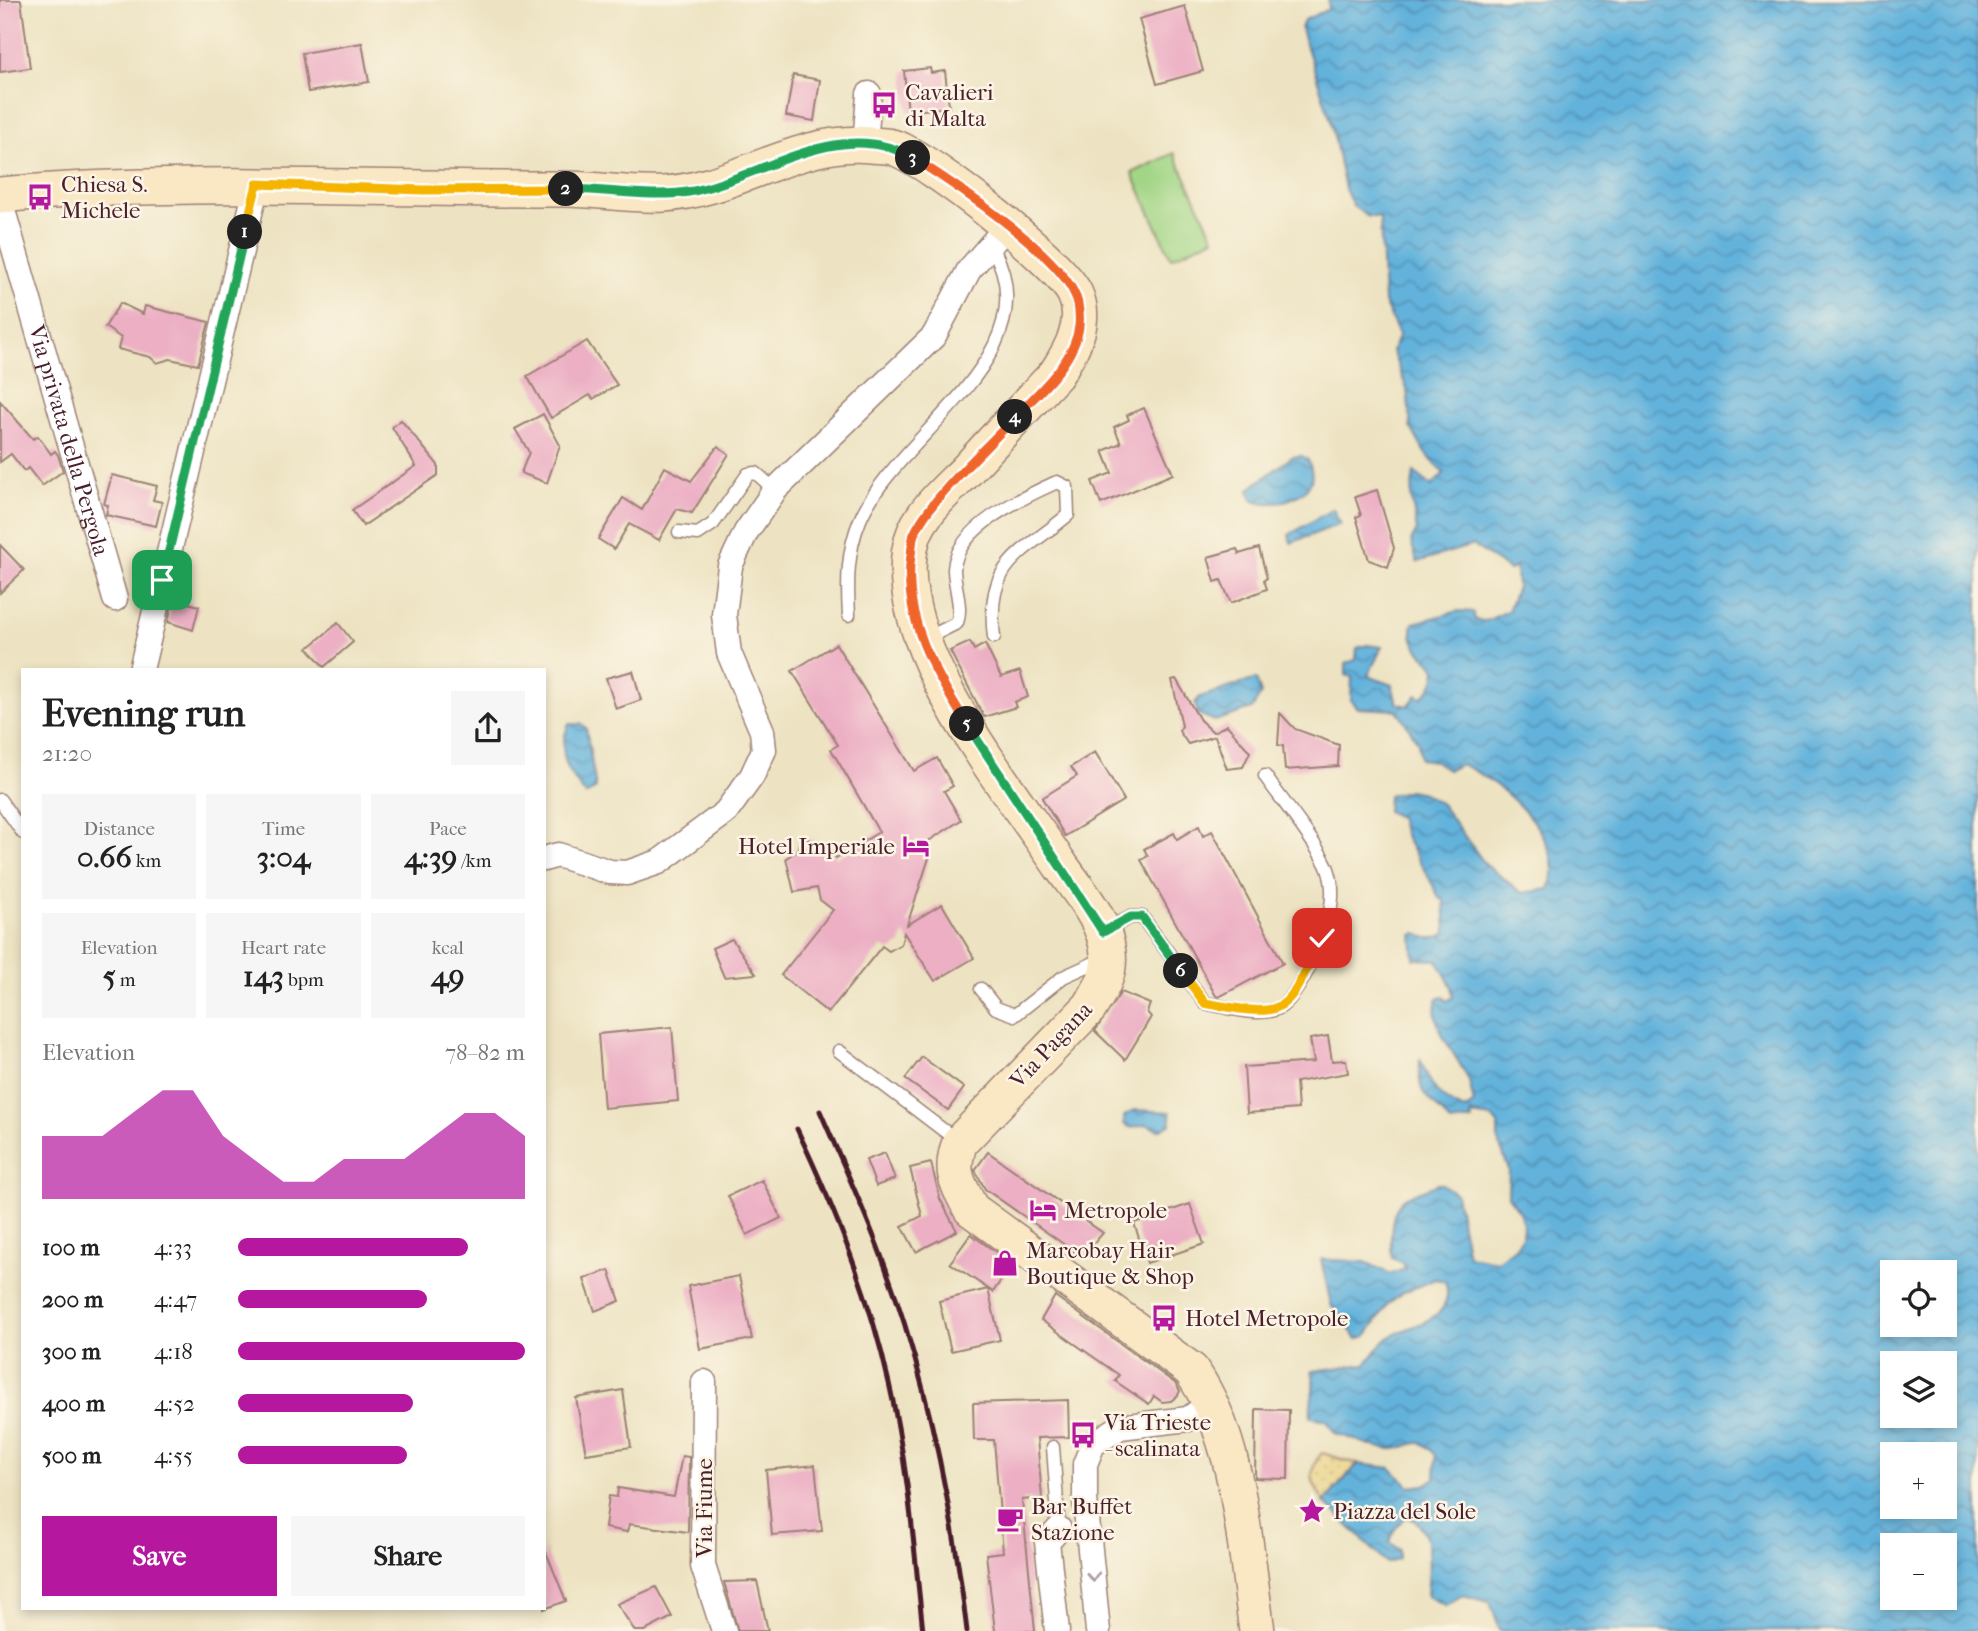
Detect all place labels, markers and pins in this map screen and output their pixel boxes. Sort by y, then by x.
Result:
place label: Cavalieri di Malta [905,79,994,132]
bus stop icon: Cavalieri di Malta [869,90,899,120]
pin: 3 [895,140,930,176]
place label: Chiesa S. Michele [61,171,148,224]
pin: 2 [548,172,584,206]
bus stop icon: Chiesa S. Michele [25,182,55,212]
pin: 1 [228,215,262,250]
pin: 4 [998,400,1032,434]
pin [132,550,192,610]
pin: 5 [950,706,984,742]
hotel icon: Hotel Imperiale [901,831,931,861]
place label: Hotel Imperiale [738,833,895,860]
pin [1292,908,1352,968]
pin: 6 [1164,954,1198,988]
hotel icon: Metropole [1028,1195,1058,1225]
place label: Metropole [1064,1197,1167,1224]
place label: Marcobay Hair Boutique & Shop [1026,1237,1194,1290]
shop icon: Marcobay Hair Boutique & Shop [990,1248,1020,1278]
bus stop icon: Hotel Metropole [1149,1303,1179,1333]
place label: Hotel Metropole [1185,1305,1348,1332]
place label: Via Trieste - scalinata [1103,1409,1211,1462]
bus stop icon: Via Trieste - scalinata [1068,1420,1098,1450]
place label: Bar Buffet Stazione [1031,1493,1132,1546]
place icon: Piazza del Sole [1297,1496,1327,1526]
place label: Piazza del Sole [1333,1498,1476,1525]
cafe icon: Bar Buffet Stazione [995,1504,1025,1534]

